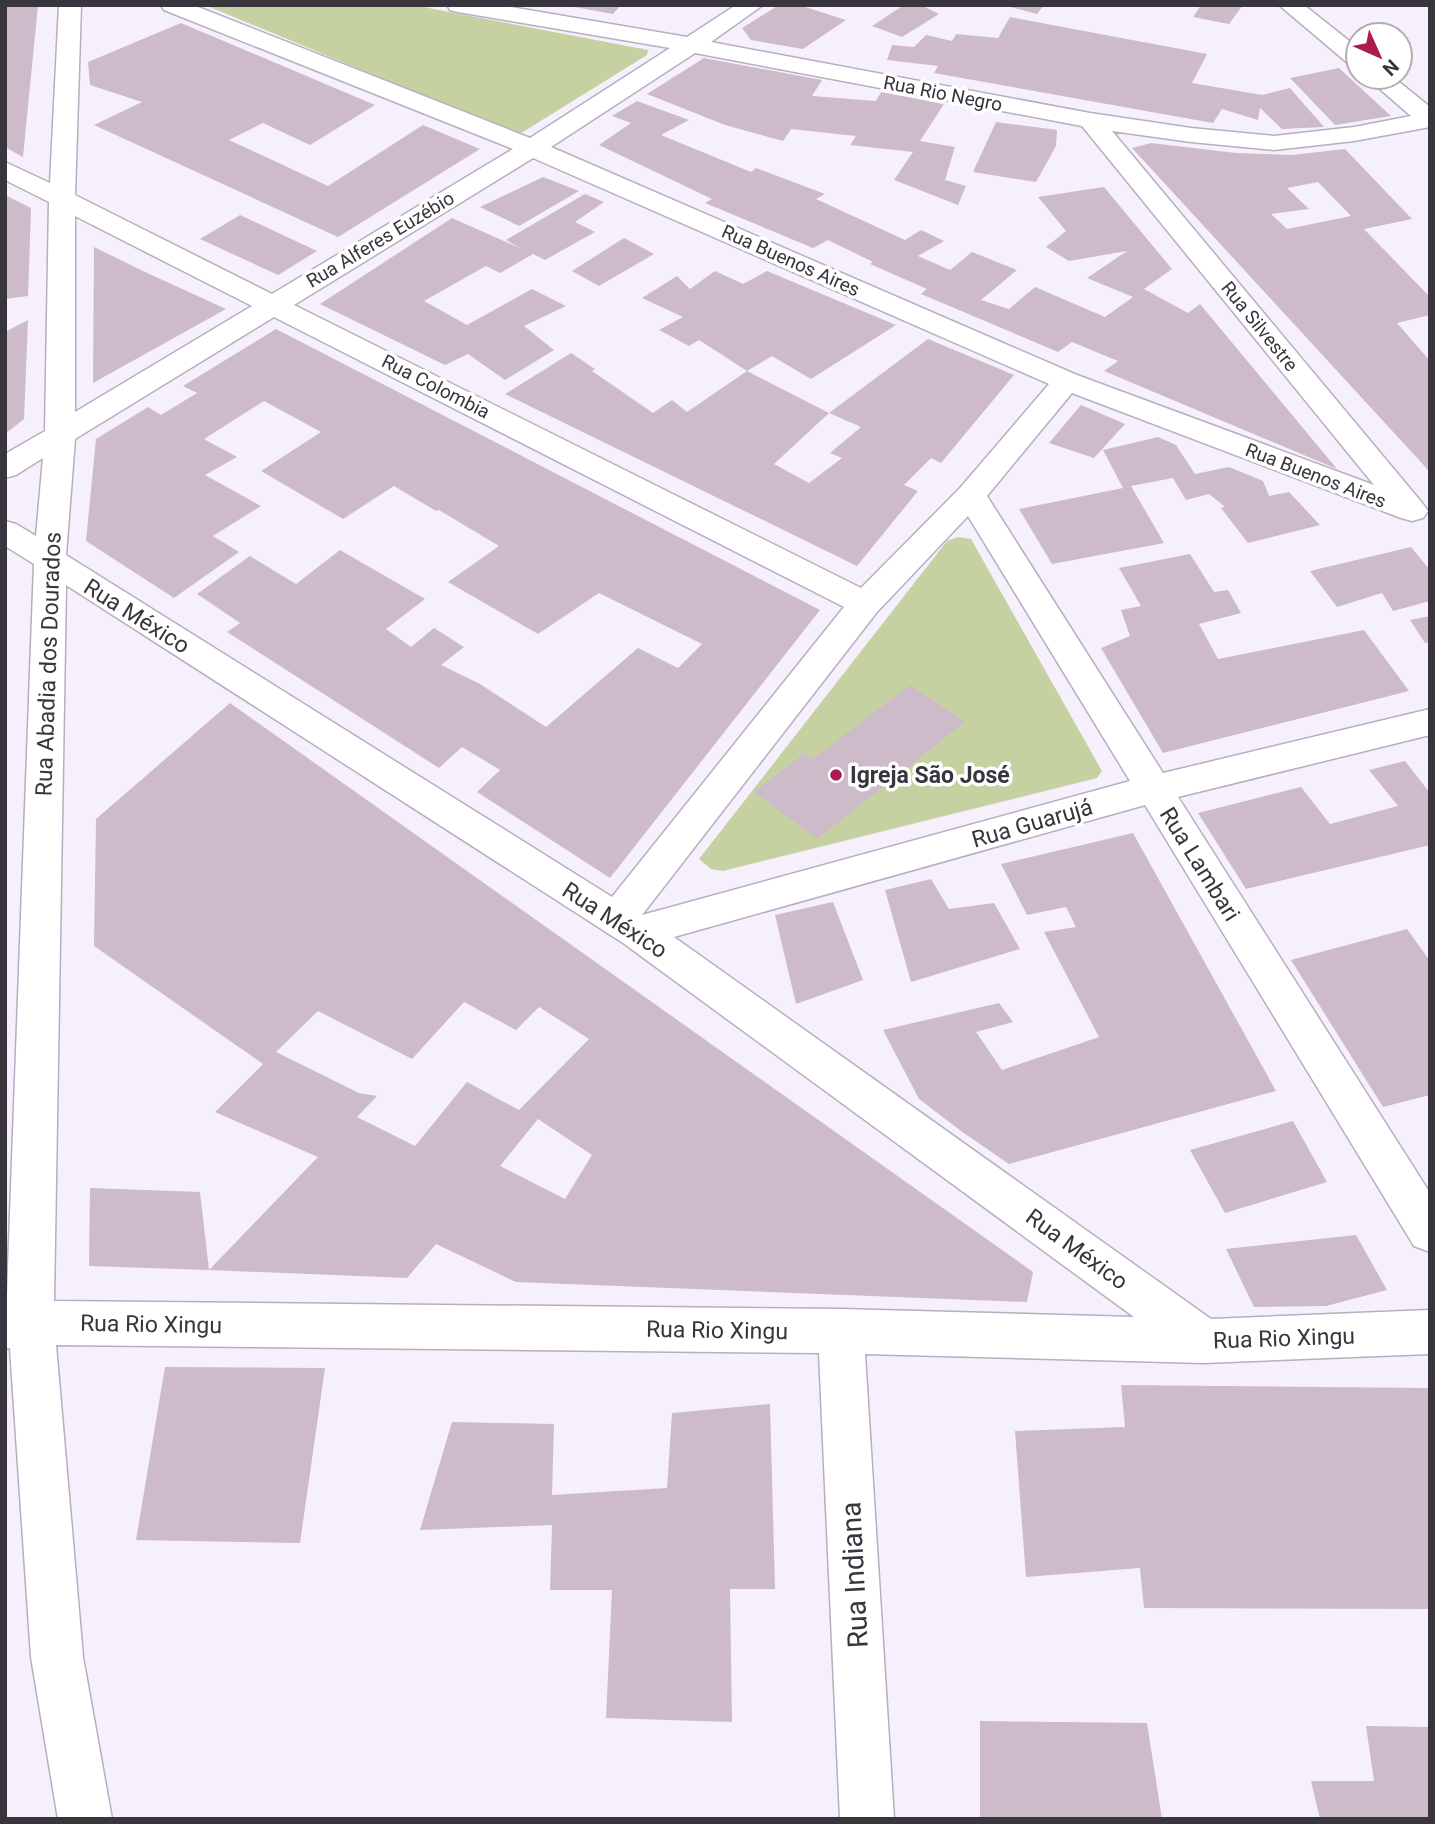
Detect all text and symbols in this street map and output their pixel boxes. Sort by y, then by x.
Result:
north arrow [1344,21,1414,91]
text: N [1378,55,1404,81]
street label: Rua Rio Negro [882,71,1004,116]
street label: Rua Alferes Euzébio [302,186,458,293]
street label: Rua Buenos Aires [718,220,863,301]
street label: Rua Silvestre [1216,277,1303,376]
street label: Rua Colombia [378,349,494,424]
street label: Rua Buenos Aires [1242,438,1389,513]
street label: Rua Abadia dos Dourados [30,531,67,797]
street label: Rua México [79,573,195,660]
place label: Igreja São José [850,762,1010,789]
marker: Igreja São José [828,767,844,783]
street label: Rua Guarujá [969,793,1096,854]
street label: Rua Lambari [1154,802,1245,926]
street label: Rua México [557,877,672,964]
street label: Rua México [1020,1203,1133,1295]
street label: Rua Rio Xingu [80,1310,222,1339]
street label: Rua Rio Xingu [646,1316,788,1345]
street label: Rua Rio Xingu [1213,1323,1355,1354]
street label: Rua Indiana [834,1501,875,1649]

